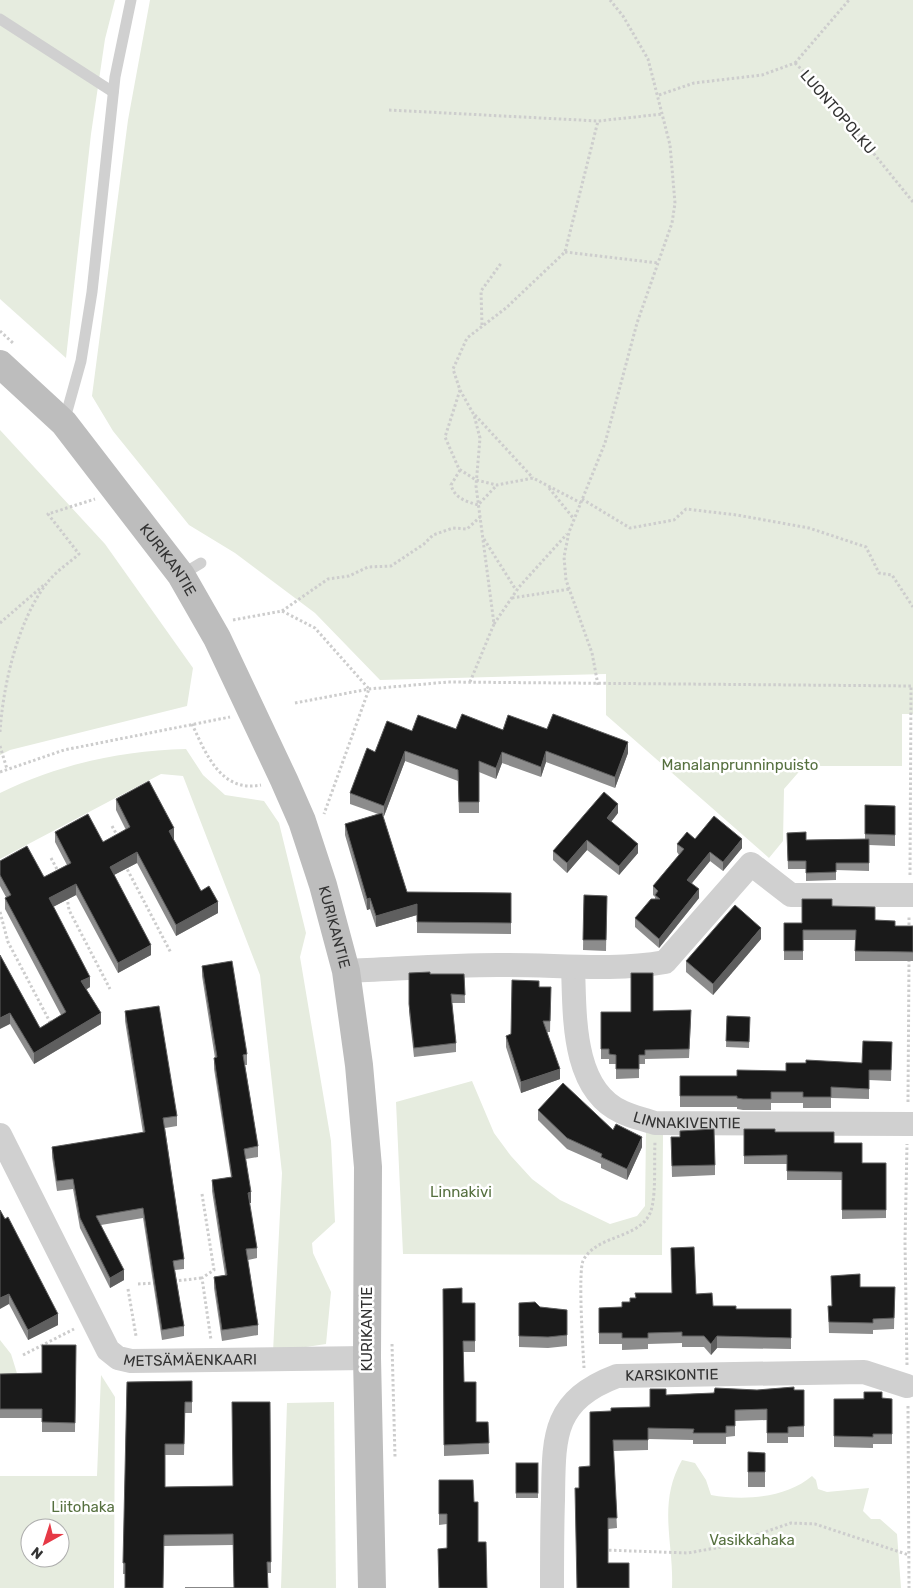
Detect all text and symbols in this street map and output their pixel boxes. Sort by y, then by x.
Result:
street label: LUONTOPOLKU [797,66,879,158]
street label: KURIKANTIE [136,520,200,599]
park label: Manalanprunninpuisto [662,756,818,774]
street label: KURIKANTIE [315,884,354,970]
street label: LINNAKIVENTIE [631,1108,741,1132]
park label: Linnakivi [430,1183,492,1201]
street label: KURIKANTIE [358,1287,376,1371]
street label: METSÄMÄENKAARI [122,1350,257,1371]
street label: KARSIKONTIE [625,1365,719,1385]
park label: Liitohaka [51,1498,115,1516]
north arrow [20,1518,70,1568]
park label: Vasikkahaka [709,1531,795,1549]
text: N [28,1543,46,1562]

